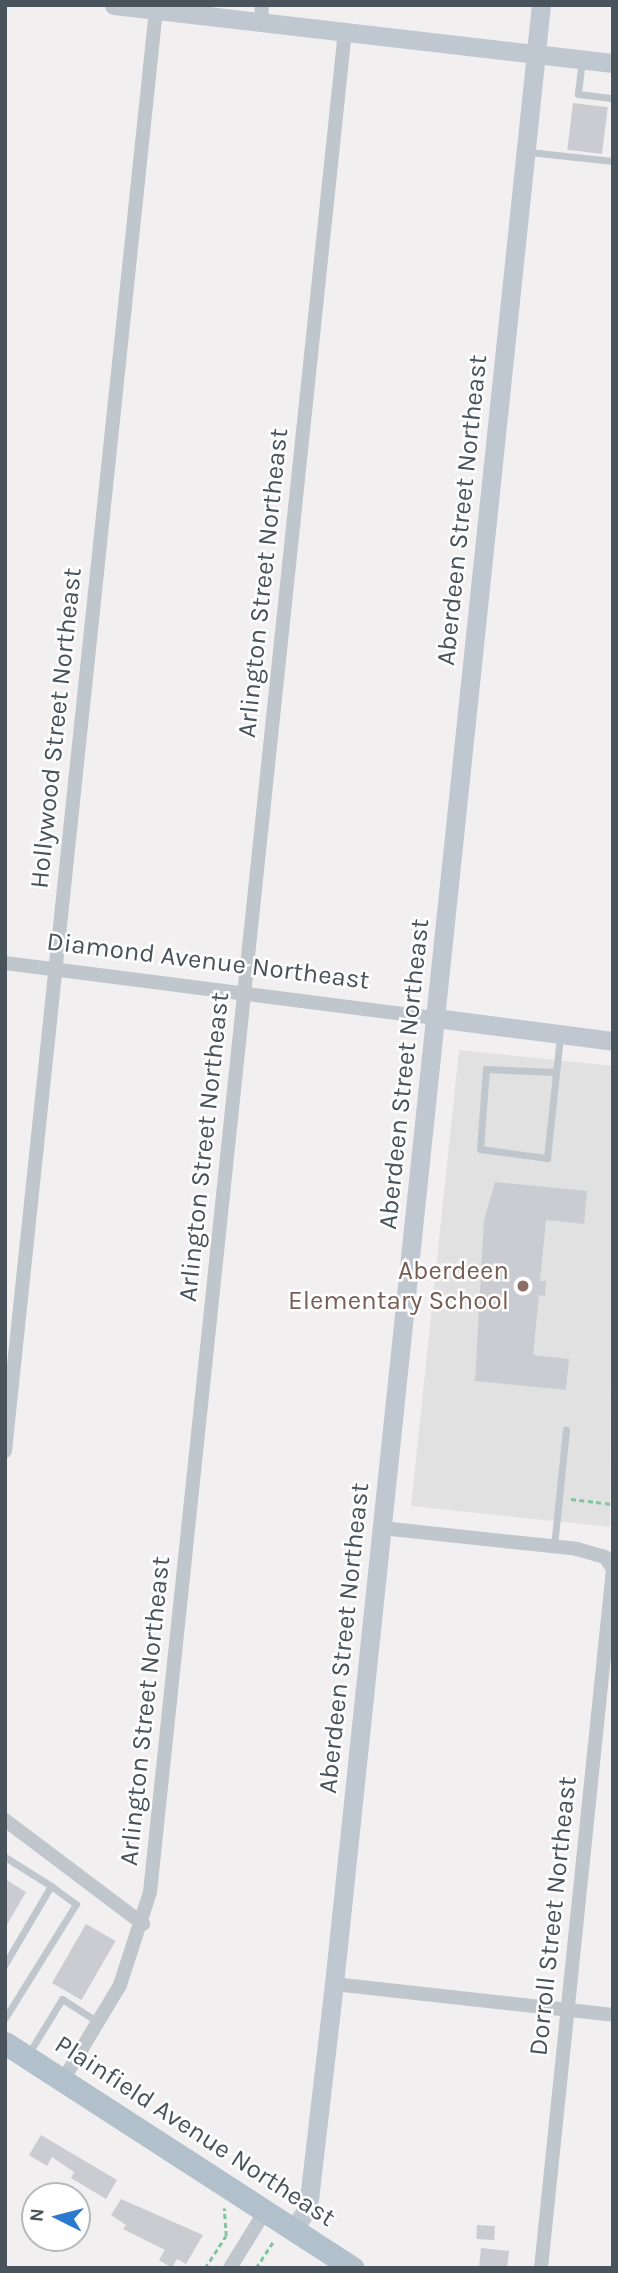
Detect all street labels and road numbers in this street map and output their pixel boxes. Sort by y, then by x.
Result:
street label: Aberdeen Street Northeast [430,353,494,667]
street label: Arlington Street Northeast [231,427,295,739]
street label: Hollywood Street Northeast [24,566,88,890]
street label: Aberdeen Street Northeast [372,917,436,1231]
street label: Diamond Avenue Northeast [45,926,371,996]
street label: Arlington Street Northeast [172,991,236,1303]
street label: Aberdeen Street Northeast [312,1481,376,1795]
street label: Arlington Street Northeast [113,1555,177,1867]
street label: Dorroll Street Northeast [523,1775,583,2057]
street label: Plainfield Avenue Northeast [49,2029,341,2233]

